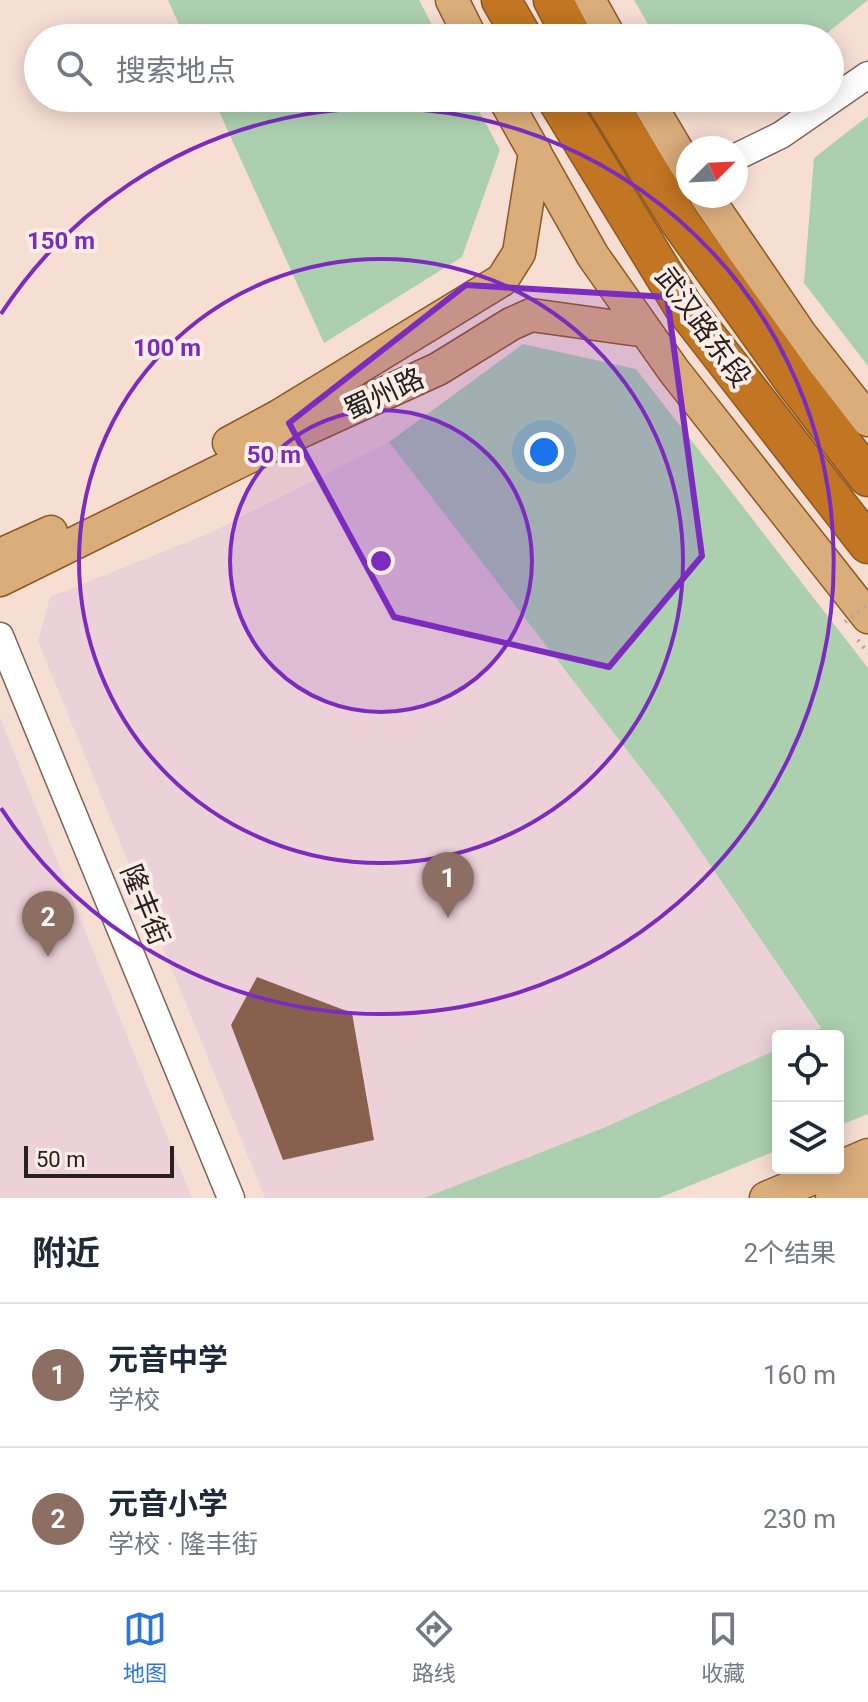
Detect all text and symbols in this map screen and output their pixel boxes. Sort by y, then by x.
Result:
search box [24,24,844,112]
icon: search [52,46,96,90]
text: 搜索地点 [116,53,236,88]
north arrow [676,136,748,208]
text: 150 m [27,227,95,255]
street label: 武汉路东段 [649,261,757,393]
text: 100 m [133,334,201,362]
street label: 蜀州路 [339,361,429,427]
your location [524,432,564,472]
text: 50 m [247,441,301,469]
centre of rings [367,547,395,575]
pin: 1 [422,852,474,918]
street label: 隆丰街 [114,860,176,950]
pin: 2 [22,891,74,957]
map controls [772,1030,844,1174]
button: locate [772,1030,844,1102]
button: layers [772,1102,844,1174]
scale bar [24,1142,174,1178]
text: 50 m [36,1147,85,1172]
text: 附近 [32,1233,100,1273]
text: 2个结果 [743,1238,836,1268]
text: 元音中学 [108,1342,228,1377]
text: 1 [51,1360,65,1390]
text: 160 m [763,1360,836,1390]
text: 学校 [108,1385,160,1415]
text: 元音小学 [108,1486,228,1521]
text: 2 [51,1504,65,1534]
text: 230 m [763,1504,836,1534]
text: 学校 · 隆丰街 [108,1529,258,1559]
tab: 地图 [123,1607,167,1687]
tab: 路线 [412,1607,456,1687]
tab: 收藏 [701,1607,745,1687]

